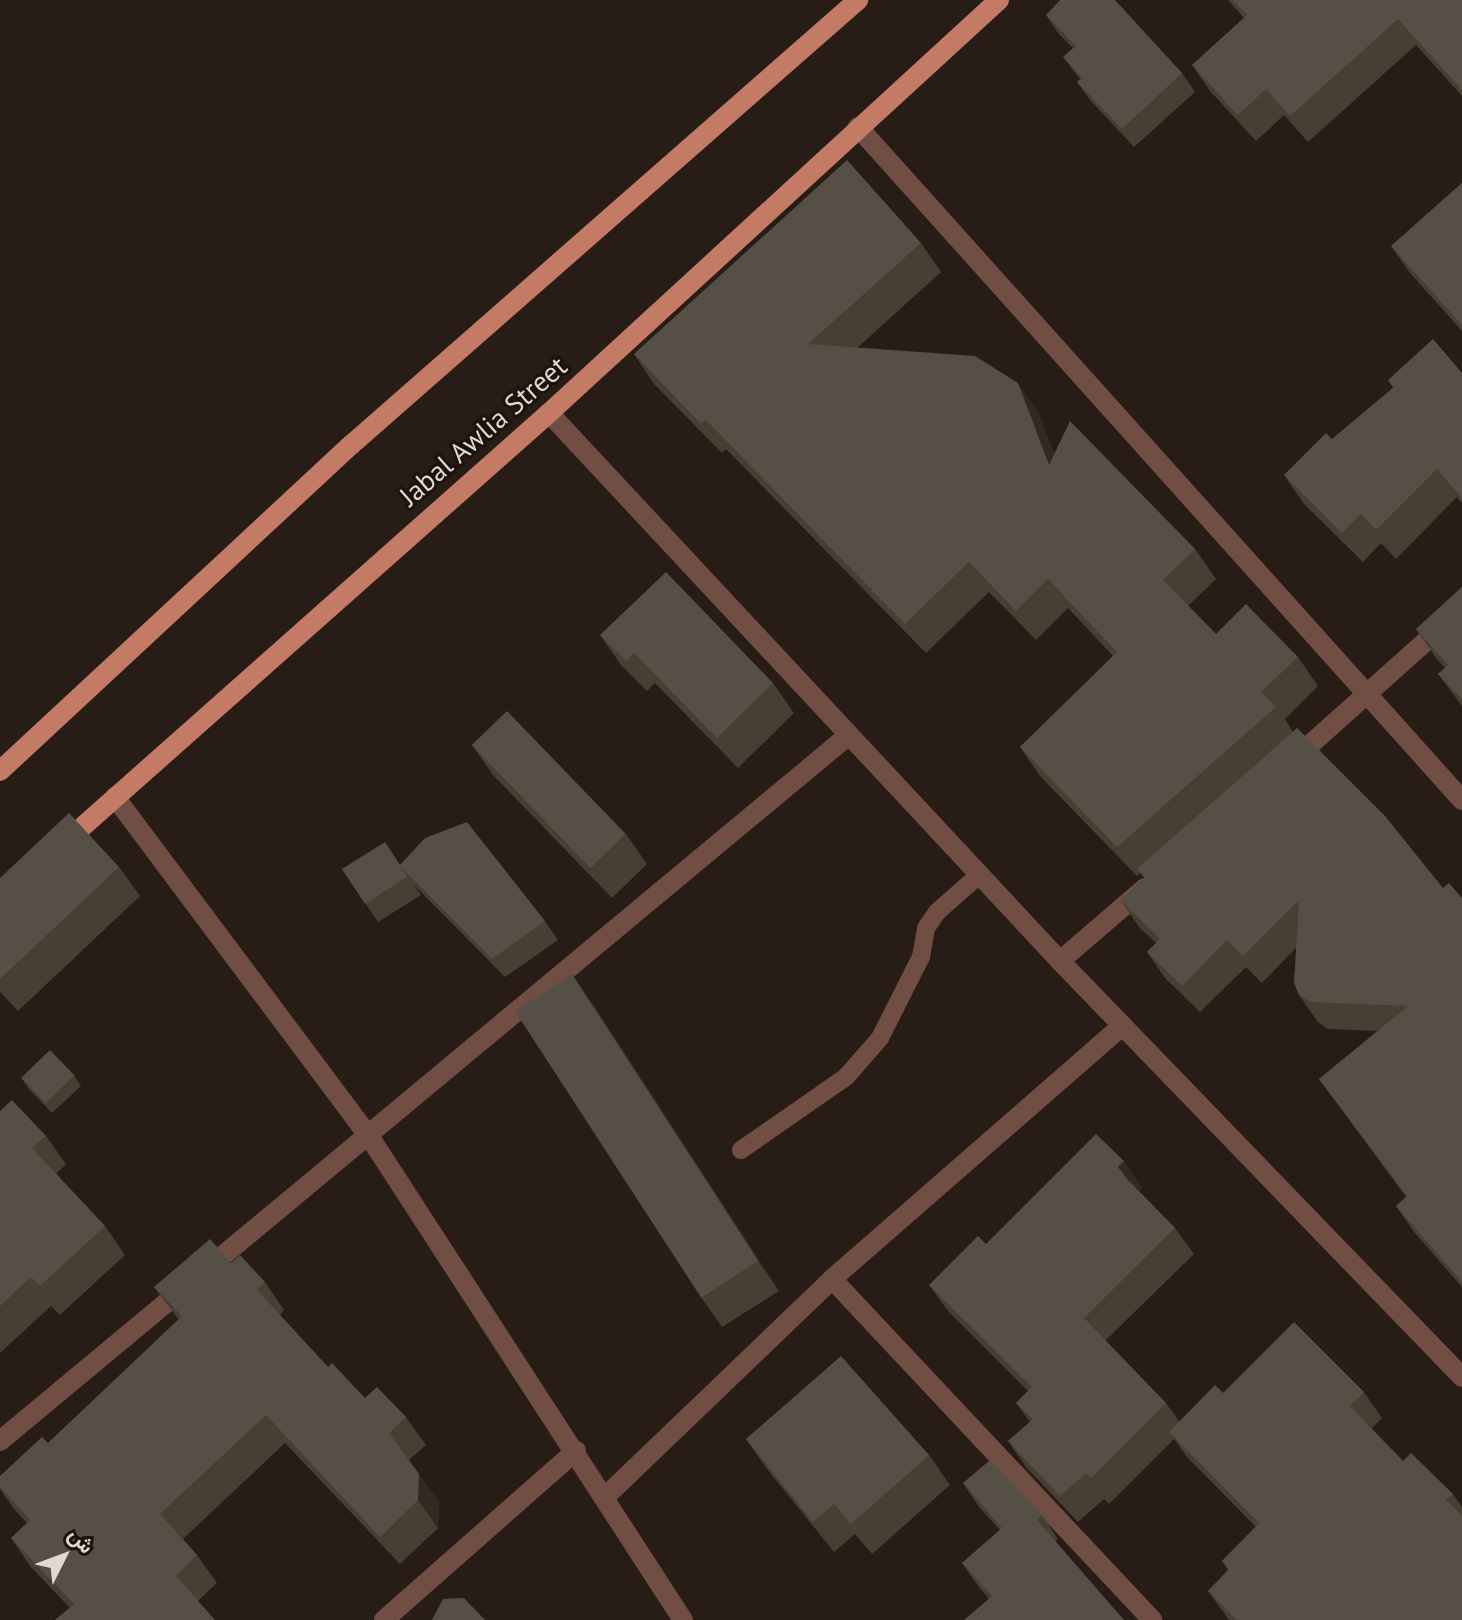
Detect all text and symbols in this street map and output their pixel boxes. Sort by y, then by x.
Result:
street label: Jabal Awlia Street [392,349,574,513]
north arrow [24,1516,104,1596]
text: ش [63,1521,101,1559]

